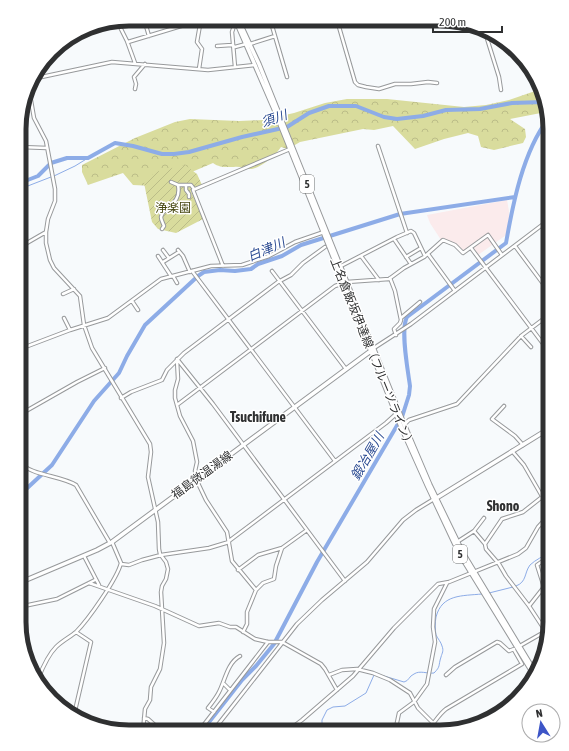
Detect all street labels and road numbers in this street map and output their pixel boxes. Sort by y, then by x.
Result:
road number: 5 [300,175,314,193]
street label: 上名倉飯坂伊達線（フルーツライン） [327,256,417,450]
street label: 福島微温湯線 [169,448,235,502]
road number: 5 [453,545,467,563]

